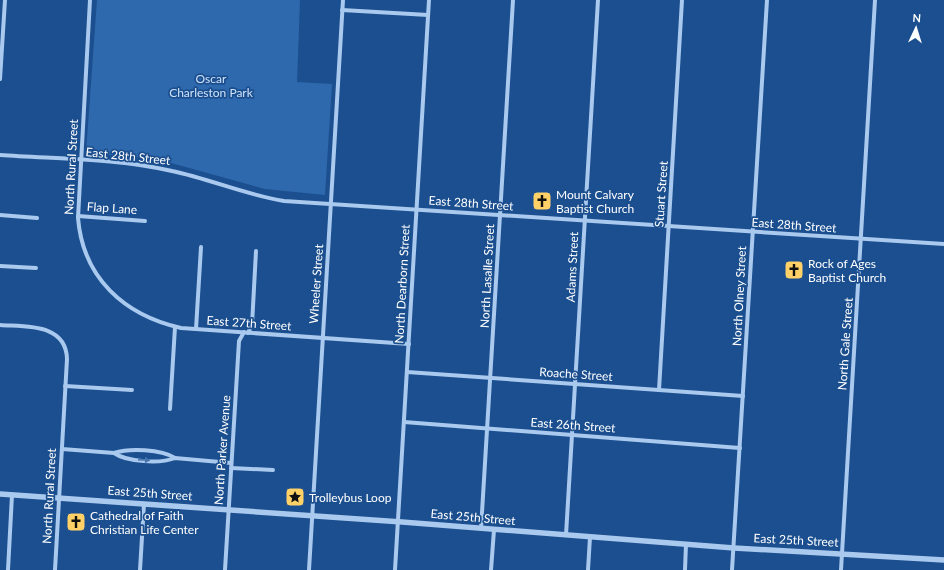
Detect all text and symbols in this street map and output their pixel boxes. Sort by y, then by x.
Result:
north arrow [896,8,936,48]
text: N [912,11,921,24]
park label: Oscar Charleston Park [169,71,254,100]
street label: North Rural Street [61,118,81,215]
street label: East 28th Street [85,144,172,168]
street label: Stuart Street [651,160,671,228]
place label: Mount Calvary Baptist Church [556,187,635,216]
church icon: Mount Calvary Baptist Church [531,190,553,212]
street label: East 28th Street [428,193,515,213]
street label: Flap Lane [86,199,138,217]
street label: East 28th Street [751,215,838,235]
street label: North Dearborn Street [391,223,413,344]
street label: North Lasalle Street [477,223,497,328]
street label: Adams Street [563,231,581,303]
street label: Wheeler Street [306,243,326,324]
street label: North Olney Street [729,245,749,346]
place label: Rock of Ages Baptist Church [808,256,886,285]
church icon: Rock of Ages Baptist Church [783,259,805,281]
street label: North Gale Street [834,297,856,391]
street label: East 27th Street [206,313,293,333]
street label: Roache Street [539,364,614,384]
street label: North Parker Avenue [211,395,233,505]
street label: East 26th Street [530,415,617,435]
street label: North Rural Street [39,447,59,544]
one-way arrow [138,457,150,464]
street label: East 25th Street [107,483,194,503]
place icon: Trolleybus Loop [284,486,306,508]
place label: Trolleybus Loop [309,490,392,505]
street label: East 25th Street [430,506,517,528]
place label: Cathedral of Faith Christian Life Center [90,508,199,537]
church icon: Cathedral of Faith Christian Life Center [65,511,87,533]
street label: East 25th Street [753,530,840,550]

